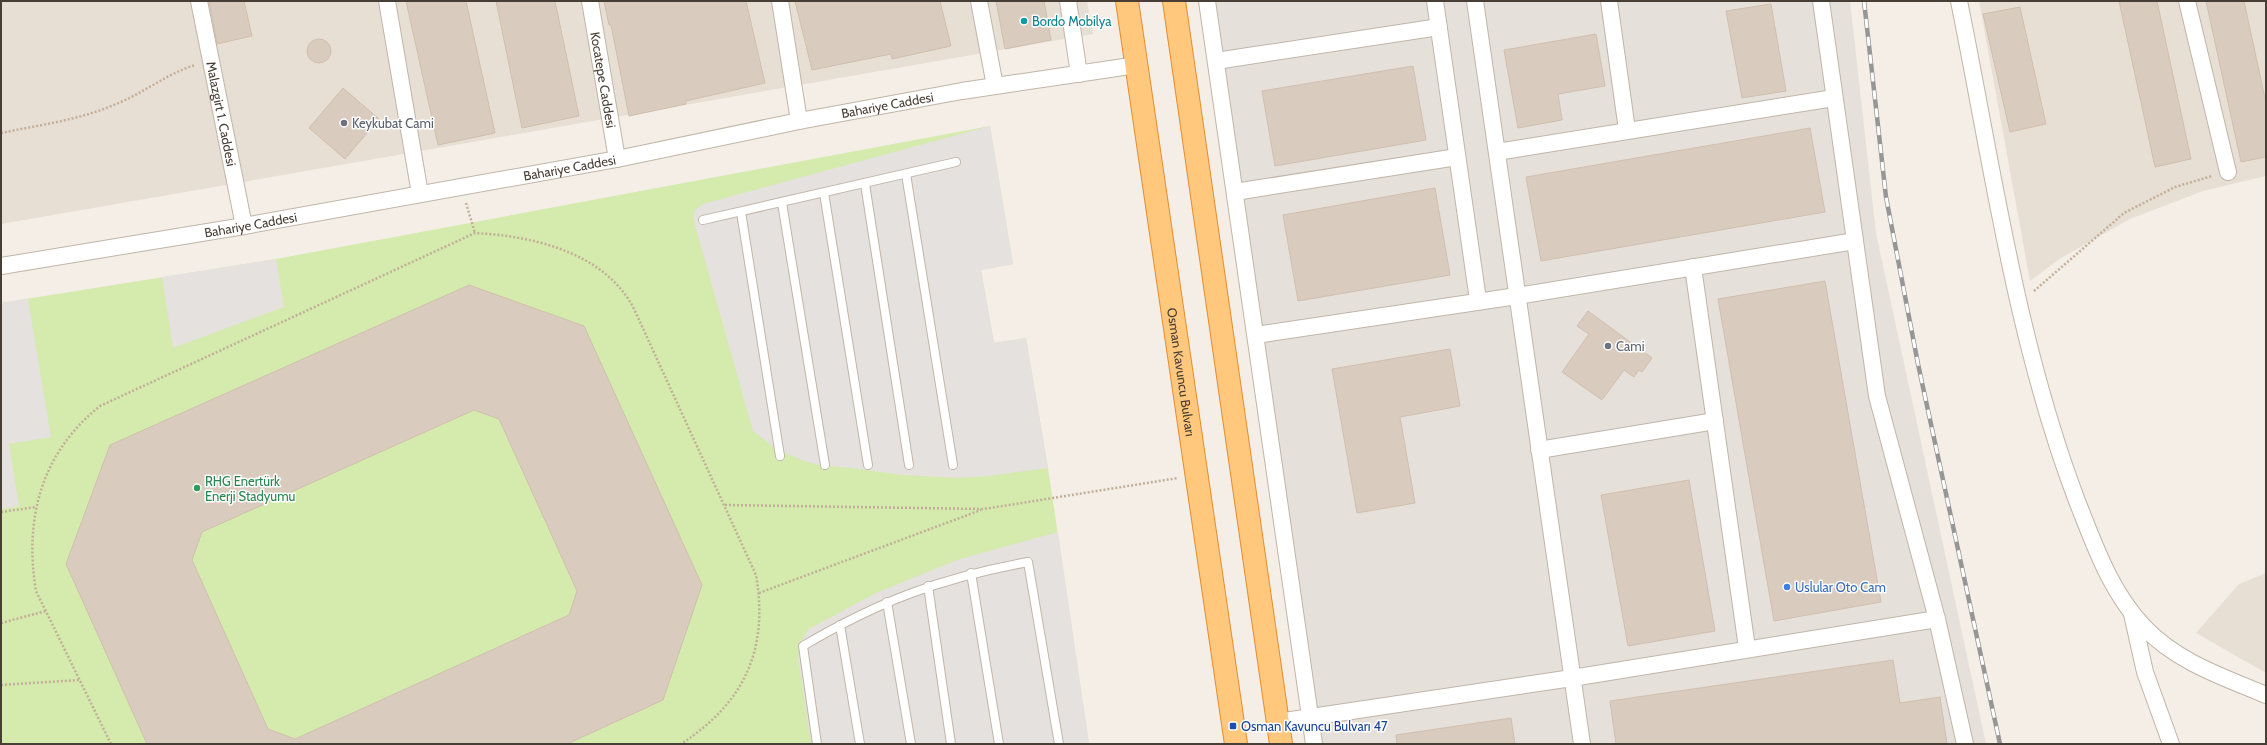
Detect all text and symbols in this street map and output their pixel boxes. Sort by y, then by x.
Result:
place label: Bordo Mobilya [1032,13,1112,29]
marker: Bordo Mobilya [1019,16,1029,26]
street label: Kocatepe Caddesi [587,30,620,129]
street label: Malazgirt 1. Caddesi [203,60,240,168]
street label: Bahariye Caddesi [840,88,935,121]
place label: Keykubat Cami [352,115,434,131]
marker: Keykubat Cami [339,118,349,128]
street label: Bahariye Caddesi [522,151,617,184]
street label: Bahariye Caddesi [203,209,298,240]
street label: Osman Kavuncu Bulvarı [1164,307,1199,437]
place label: Cami [1616,338,1644,354]
marker: Cami [1603,341,1613,351]
place label: RHG Enertürk Enerji Stadyumu [205,473,296,505]
marker: RHG Enertürk Enerji Stadyumu [192,483,202,493]
place label: Uslular Oto Cam [1795,579,1886,595]
marker: Uslular Oto Cam [1782,582,1792,592]
place label: Osman Kavuncu Bulvarı 47 [1241,718,1388,734]
marker: Osman Kavuncu Bulvarı 47 [1228,721,1238,731]

